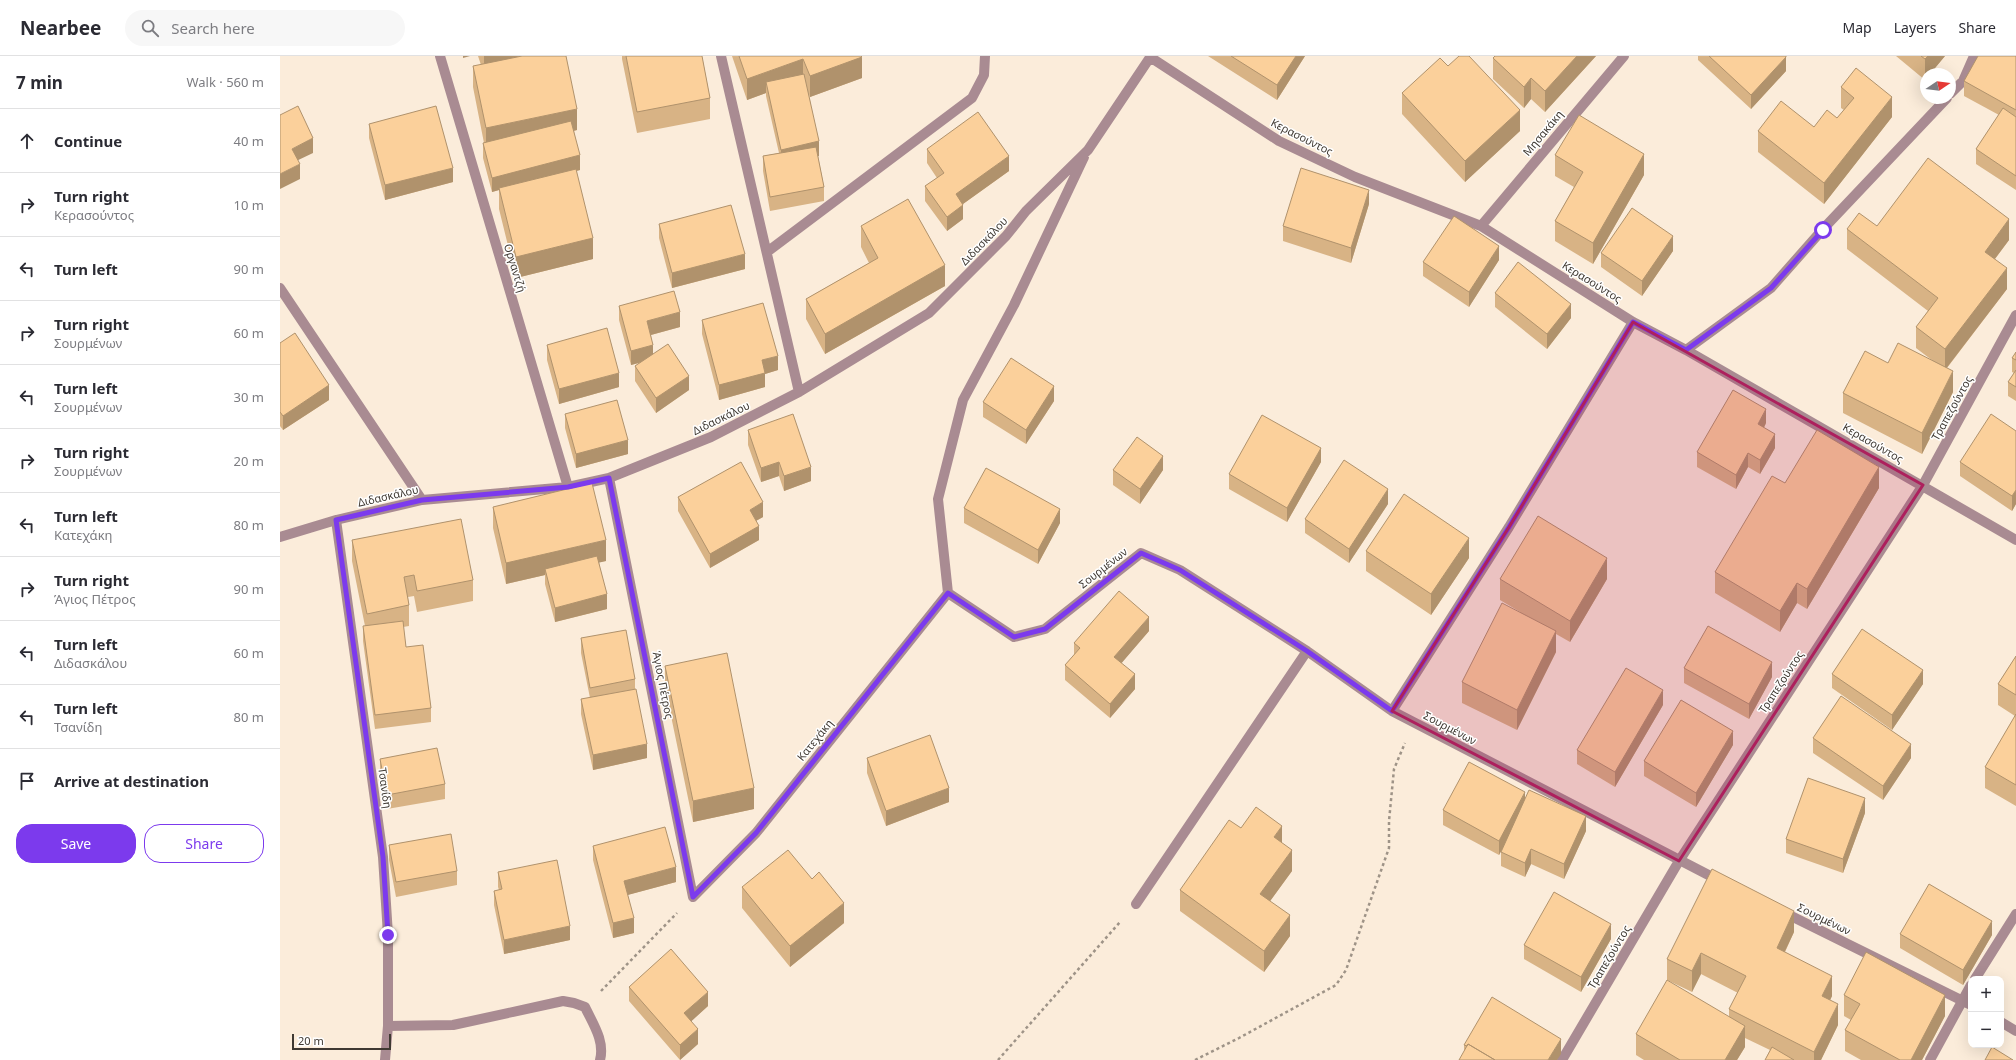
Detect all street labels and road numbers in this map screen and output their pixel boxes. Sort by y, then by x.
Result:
street label: Μησακάκη [1519,107,1566,159]
street label: Κερασούντος [1269,114,1336,159]
street label: Διδασκάλου [957,213,1011,268]
street label: Οργαντζή [501,242,530,294]
street label: Κερασούντος [1560,257,1625,306]
street label: Τραπεζούντος [1928,373,1976,443]
street label: Διδασκάλου [690,397,752,438]
street label: Κερασούντος [1840,419,1906,466]
street label: Διδασκάλου [356,481,420,510]
street label: Σουρμένων [1075,544,1130,591]
street label: Τραπεζούντος [1755,647,1806,716]
street label: Άγιος Πέτρος [650,650,677,720]
street label: Σουρμένων [1421,707,1480,748]
street label: Κατεχάκη [793,716,836,764]
street label: Τσανίδη [375,767,396,809]
street label: Σουρμένων [1795,899,1854,938]
street label: Τραπεζούντος [1584,922,1634,991]

